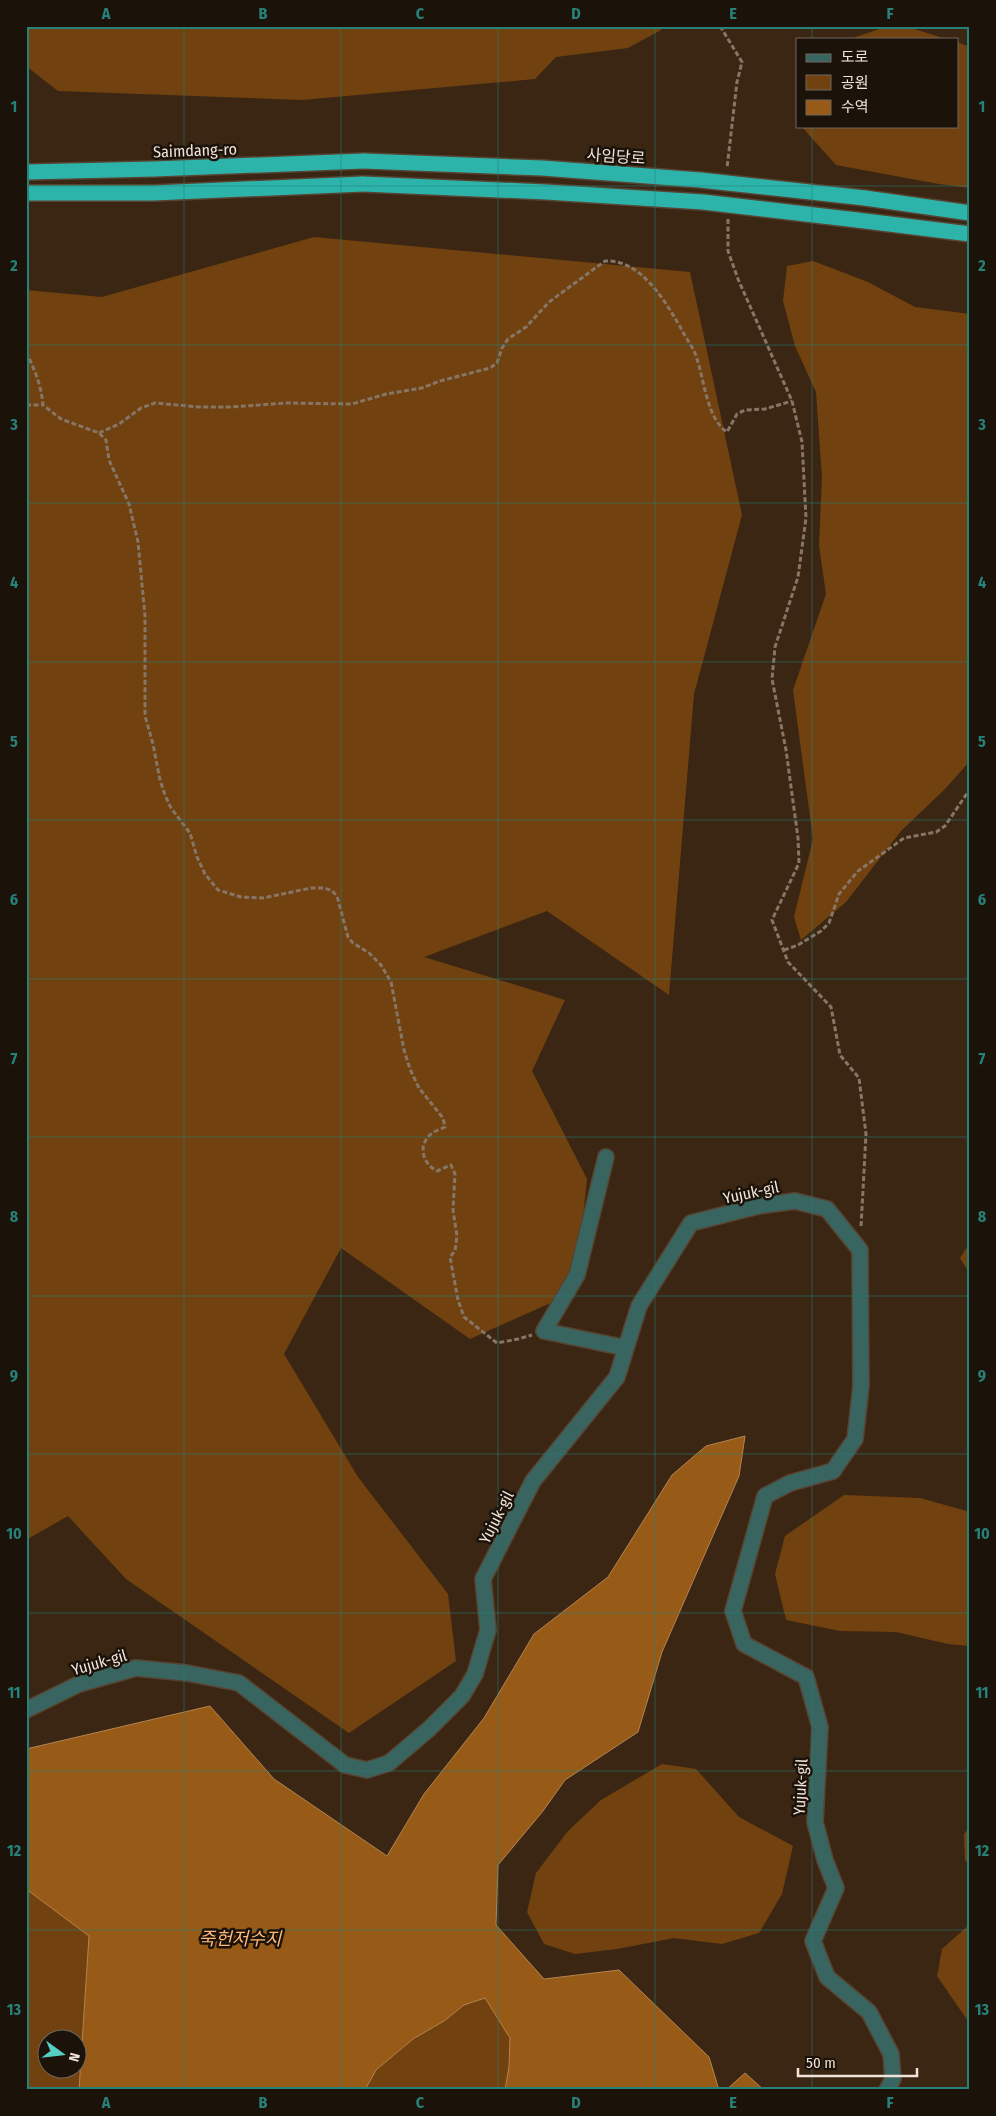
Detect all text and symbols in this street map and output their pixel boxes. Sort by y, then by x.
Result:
text: A [101,4,111,23]
text: B [259,4,268,23]
text: C [416,4,425,23]
text: D [571,4,581,23]
text: E [729,4,737,23]
text: F [886,4,894,23]
legend [796,38,958,128]
text: 도로 [841,48,869,66]
text: 공원 [841,74,869,92]
text: 1 [11,97,17,116]
text: 1 [979,97,985,116]
text: 수역 [841,98,869,116]
street label: Saimdang-ro [153,140,237,161]
street label: 사임당로 [586,145,646,168]
text: 2 [9,256,18,275]
text: 2 [977,256,986,275]
text: 3 [9,415,18,434]
text: 3 [977,415,986,434]
text: 4 [10,573,18,592]
text: 4 [978,573,986,592]
text: 5 [10,732,18,751]
text: 5 [978,732,986,751]
text: 6 [10,890,18,909]
text: 6 [978,890,986,909]
text: 7 [11,1049,18,1068]
text: 7 [979,1049,986,1068]
street label: Yujuk-gil [721,1177,781,1208]
text: 8 [10,1207,19,1226]
text: 8 [978,1207,987,1226]
text: 9 [10,1366,18,1385]
text: 9 [978,1366,986,1385]
street label: Yujuk-gil [475,1488,518,1547]
text: 10 [6,1524,22,1543]
text: 10 [974,1524,990,1543]
street label: Yujuk-gil [69,1646,129,1679]
text: 11 [7,1683,21,1702]
text: 11 [975,1683,989,1702]
street label: Yujuk-gil [790,1758,811,1816]
text: 12 [7,1841,22,1860]
text: 12 [975,1841,990,1860]
water label: 죽헌저수지 [199,1928,283,1950]
text: 13 [7,2000,22,2019]
text: 13 [975,2000,990,2019]
north arrow [38,2028,88,2078]
scale bar [798,2046,917,2078]
text: N [65,2051,83,2063]
text: 50 m [806,2054,836,2072]
text: A [101,2093,111,2112]
text: B [259,2093,268,2112]
text: C [416,2093,425,2112]
text: D [571,2093,581,2112]
text: E [729,2093,737,2112]
text: F [886,2093,894,2112]

